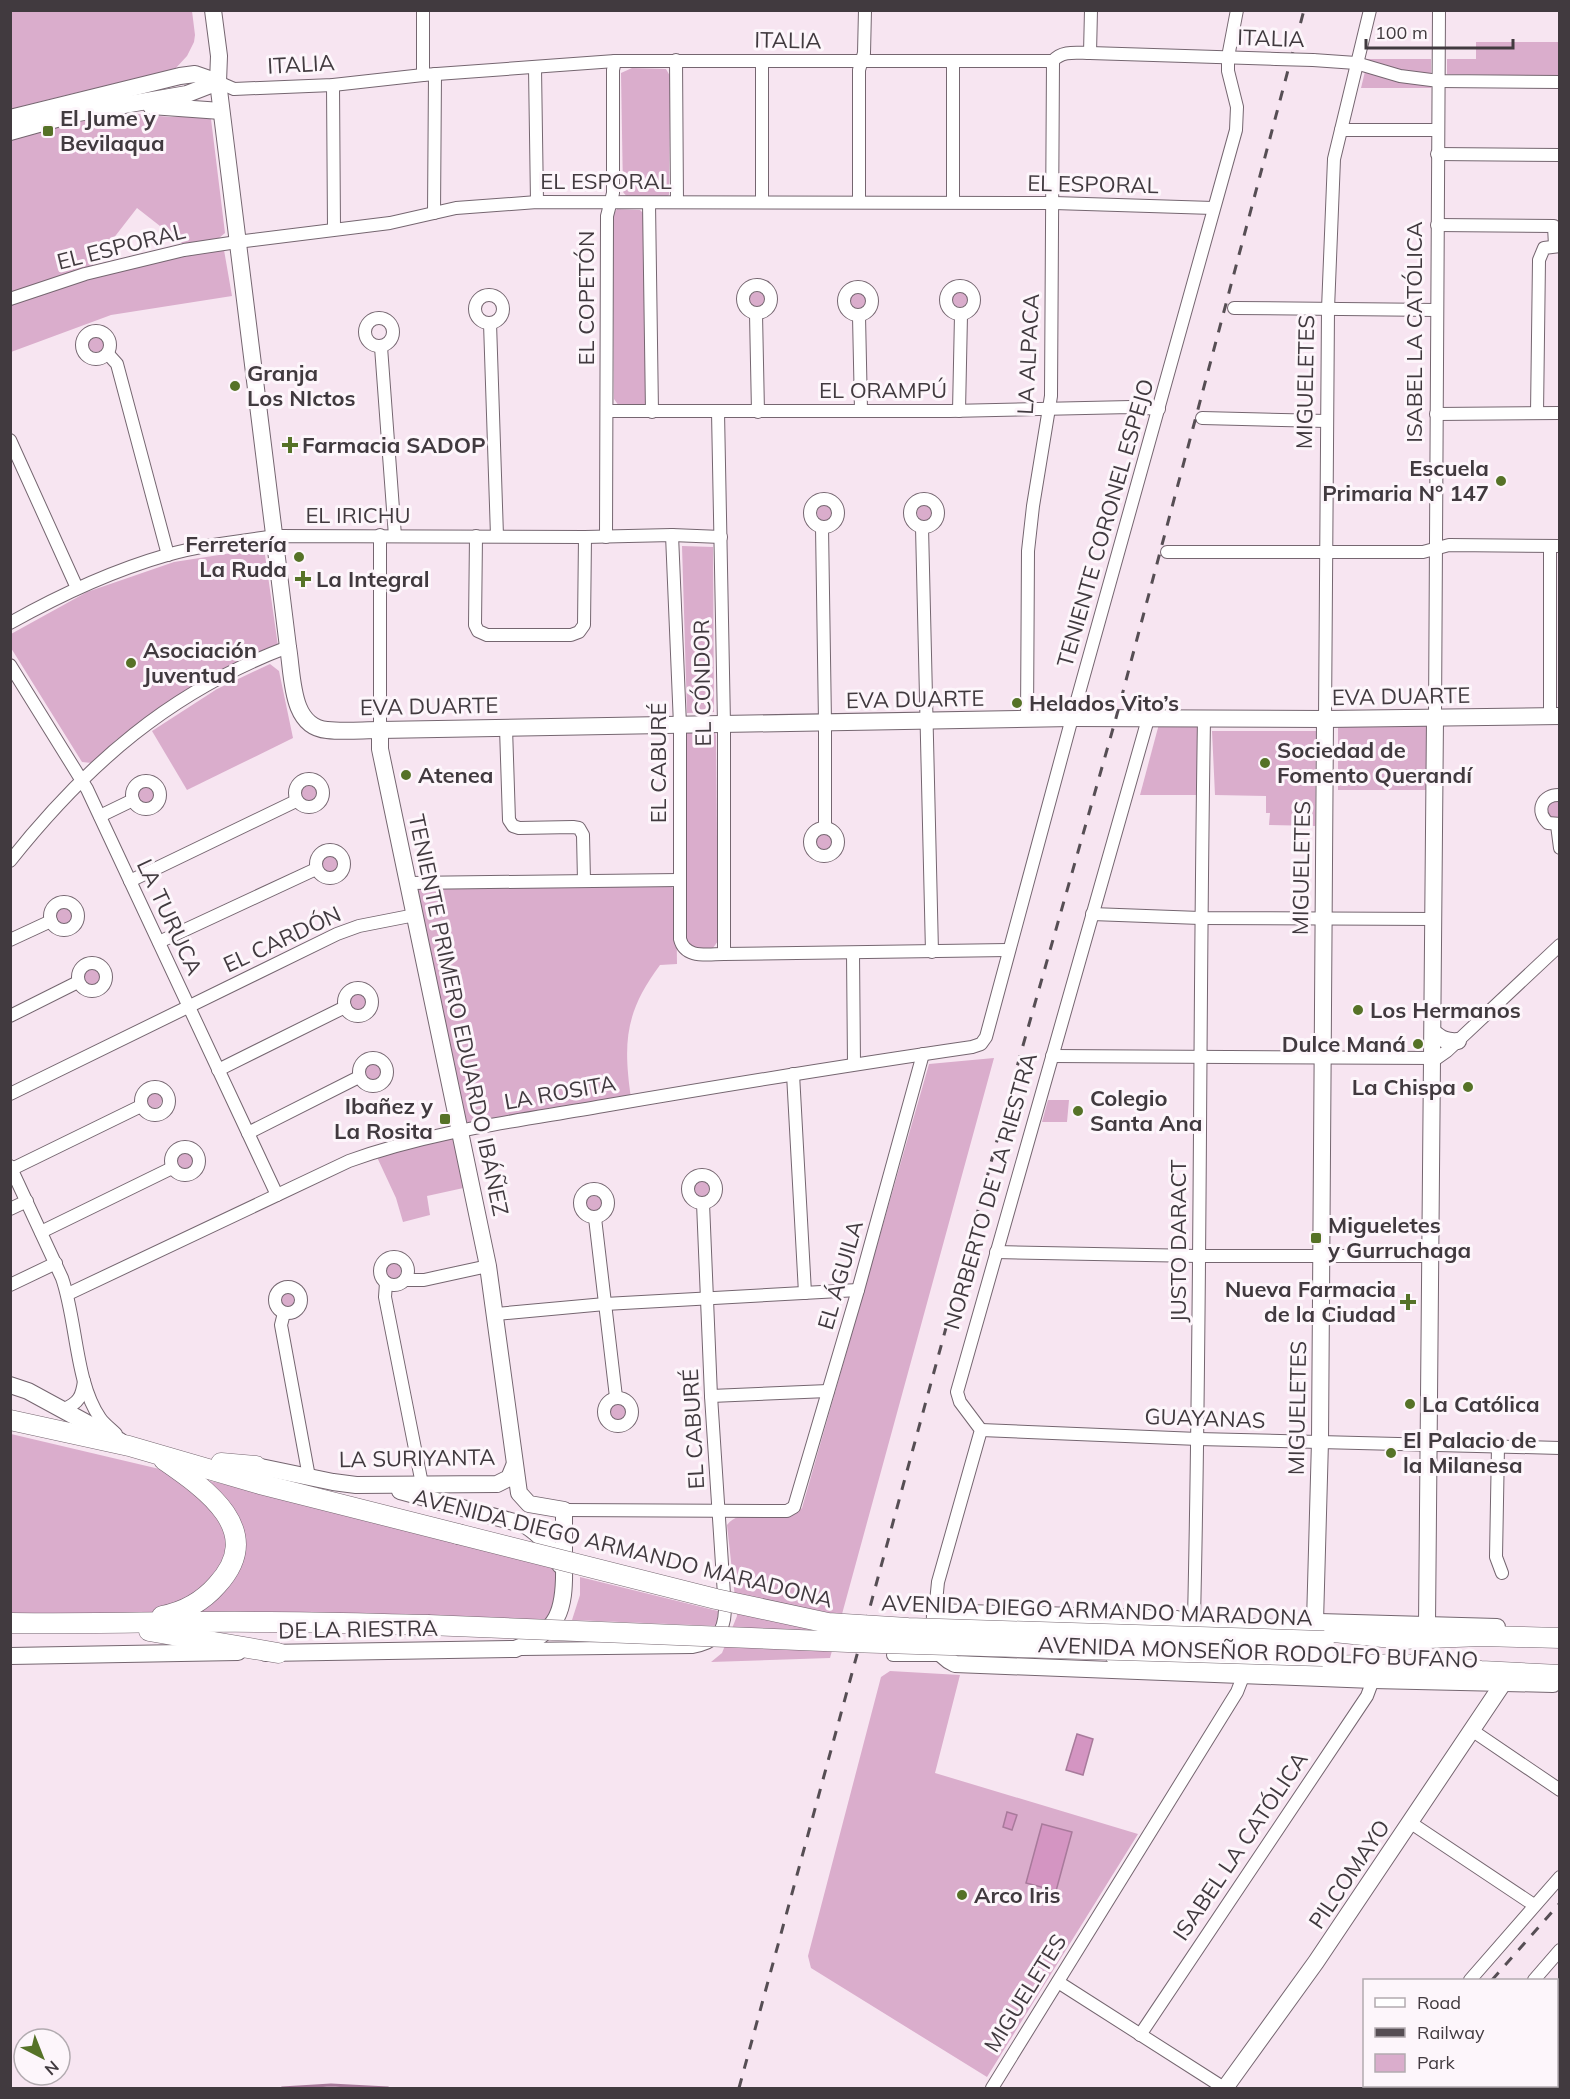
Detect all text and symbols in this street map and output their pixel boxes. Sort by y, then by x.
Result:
scale bar [1366,12,1513,50]
text: 100 m [1375,21,1428,44]
street label: ITALIA [1237,23,1305,53]
street label: ITALIA [754,25,822,55]
street label: ITALIA [267,48,335,80]
place label: El Jume y Bevilaqua [60,104,165,157]
marker: El Jume y Bevilaqua [41,124,55,138]
street label: EL ESPORAL [540,167,672,195]
street label: EL ESPORAL [1027,169,1159,199]
street label: EL ESPORAL [54,217,188,275]
street label: ISABEL LA CATÓLICA [1400,221,1428,443]
street label: EL COPETÓN [572,231,600,365]
street label: LA ALPACA [1011,293,1045,415]
street label: MIGUELETES [1290,315,1320,449]
place label: Granja Los NIctos [247,359,356,412]
street label: EL ORAMPÚ [819,376,947,404]
street label: TENIENTE CORONEL ESPEJO [1050,376,1160,670]
marker: Granja Los NIctos [228,379,242,393]
place label: Farmacia SADOP [302,431,486,459]
marker: Farmacia SADOP [283,438,297,452]
place label: Escuela Primaria N° 147 [1322,454,1489,507]
marker: Escuela Primaria N° 147 [1494,474,1508,488]
street label: EL IRICHU [305,501,411,529]
place label: Ferretería La Ruda [185,530,287,583]
marker: Ferretería La Ruda [292,550,306,564]
place label: La Integral [316,565,429,593]
marker: La Integral [294,570,312,588]
street label: EL CÓNDOR [687,619,717,747]
place label: Asociación Juventud [143,636,257,689]
marker: Asociación Juventud [124,656,138,670]
street label: EVA DUARTE [1332,681,1470,711]
street label: EVA DUARTE [846,684,984,714]
place label: Helados Vito’s [1029,689,1179,717]
street label: EVA DUARTE [360,691,498,721]
marker: Helados Vito’s [1010,696,1024,710]
street label: EL CABURÉ [644,703,672,823]
place label: Sociedad de Fomento Querandí [1277,736,1473,789]
marker: Sociedad de Fomento Querandí [1258,756,1272,770]
place label: Atenea [418,761,493,789]
marker: Atenea [399,768,413,782]
street label: MIGUELETES [1286,801,1316,935]
street label: TENIENTE PRIMERO EDUARDO IBÁÑEZ [403,812,515,1218]
street label: LA TURUCA [131,854,209,980]
street label: EL CARDÓN [219,900,345,978]
place label: Los Hermanos [1370,996,1521,1024]
marker: Los Hermanos [1351,1003,1365,1017]
place label: Dulce Maná [1282,1030,1406,1058]
marker: Dulce Maná [1411,1037,1425,1051]
street label: NORBERTO DE LA RIESTRA [937,1049,1043,1333]
street label: LA ROSITA [502,1068,618,1116]
place label: La Chispa [1352,1073,1456,1101]
marker: La Chispa [1461,1080,1475,1094]
place label: Colegio Santa Ana [1090,1084,1203,1137]
place label: Ibañez y La Rosita [334,1092,433,1145]
marker: Colegio Santa Ana [1071,1104,1085,1118]
marker: Ibañez y La Rosita [438,1112,452,1126]
street label: JUSTO DARACT [1164,1159,1192,1323]
place label: Migueletes y Gurruchaga [1327,1211,1471,1264]
street label: EL ÁGUILA [811,1217,869,1333]
marker: Migueletes y Gurruchaga [1309,1231,1323,1245]
place label: Nueva Farmacia de la Ciudad [1225,1275,1396,1328]
marker: Nueva Farmacia de la Ciudad [1401,1295,1415,1309]
street label: MIGUELETES [1282,1341,1312,1475]
street label: EL CABURÉ [676,1368,710,1490]
place label: La Católica [1422,1390,1540,1418]
marker: La Católica [1403,1397,1417,1411]
street label: GUAYANAS [1144,1402,1266,1434]
place label: El Palacio de la Milanesa [1403,1426,1537,1479]
street label: LA SURIYANTA [339,1443,495,1473]
marker: El Palacio de la Milanesa [1384,1446,1398,1460]
street label: AVENIDA DIEGO ARMANDO MARADONA [410,1482,836,1614]
street label: AVENIDA DIEGO ARMANDO MARADONA [881,1588,1313,1632]
street label: DE LA RIESTRA [278,1614,438,1644]
street label: AVENIDA MONSEÑOR RODOLFO BUFANO [1037,1630,1479,1674]
street label: ISABEL LA CATÓLICA [1166,1746,1314,1946]
street label: PILCOMAYO [1302,1814,1396,1934]
place label: Arco Iris [974,1881,1061,1909]
marker: Arco Iris [955,1888,969,1902]
street label: MIGUELETES [978,1929,1072,2057]
legend [1363,1979,1558,2087]
text: Road [1417,1991,1461,2014]
text: Railway [1417,2021,1485,2044]
north arrow [12,2027,72,2087]
text: Park [1417,2051,1456,2074]
text: N [41,2057,63,2080]

